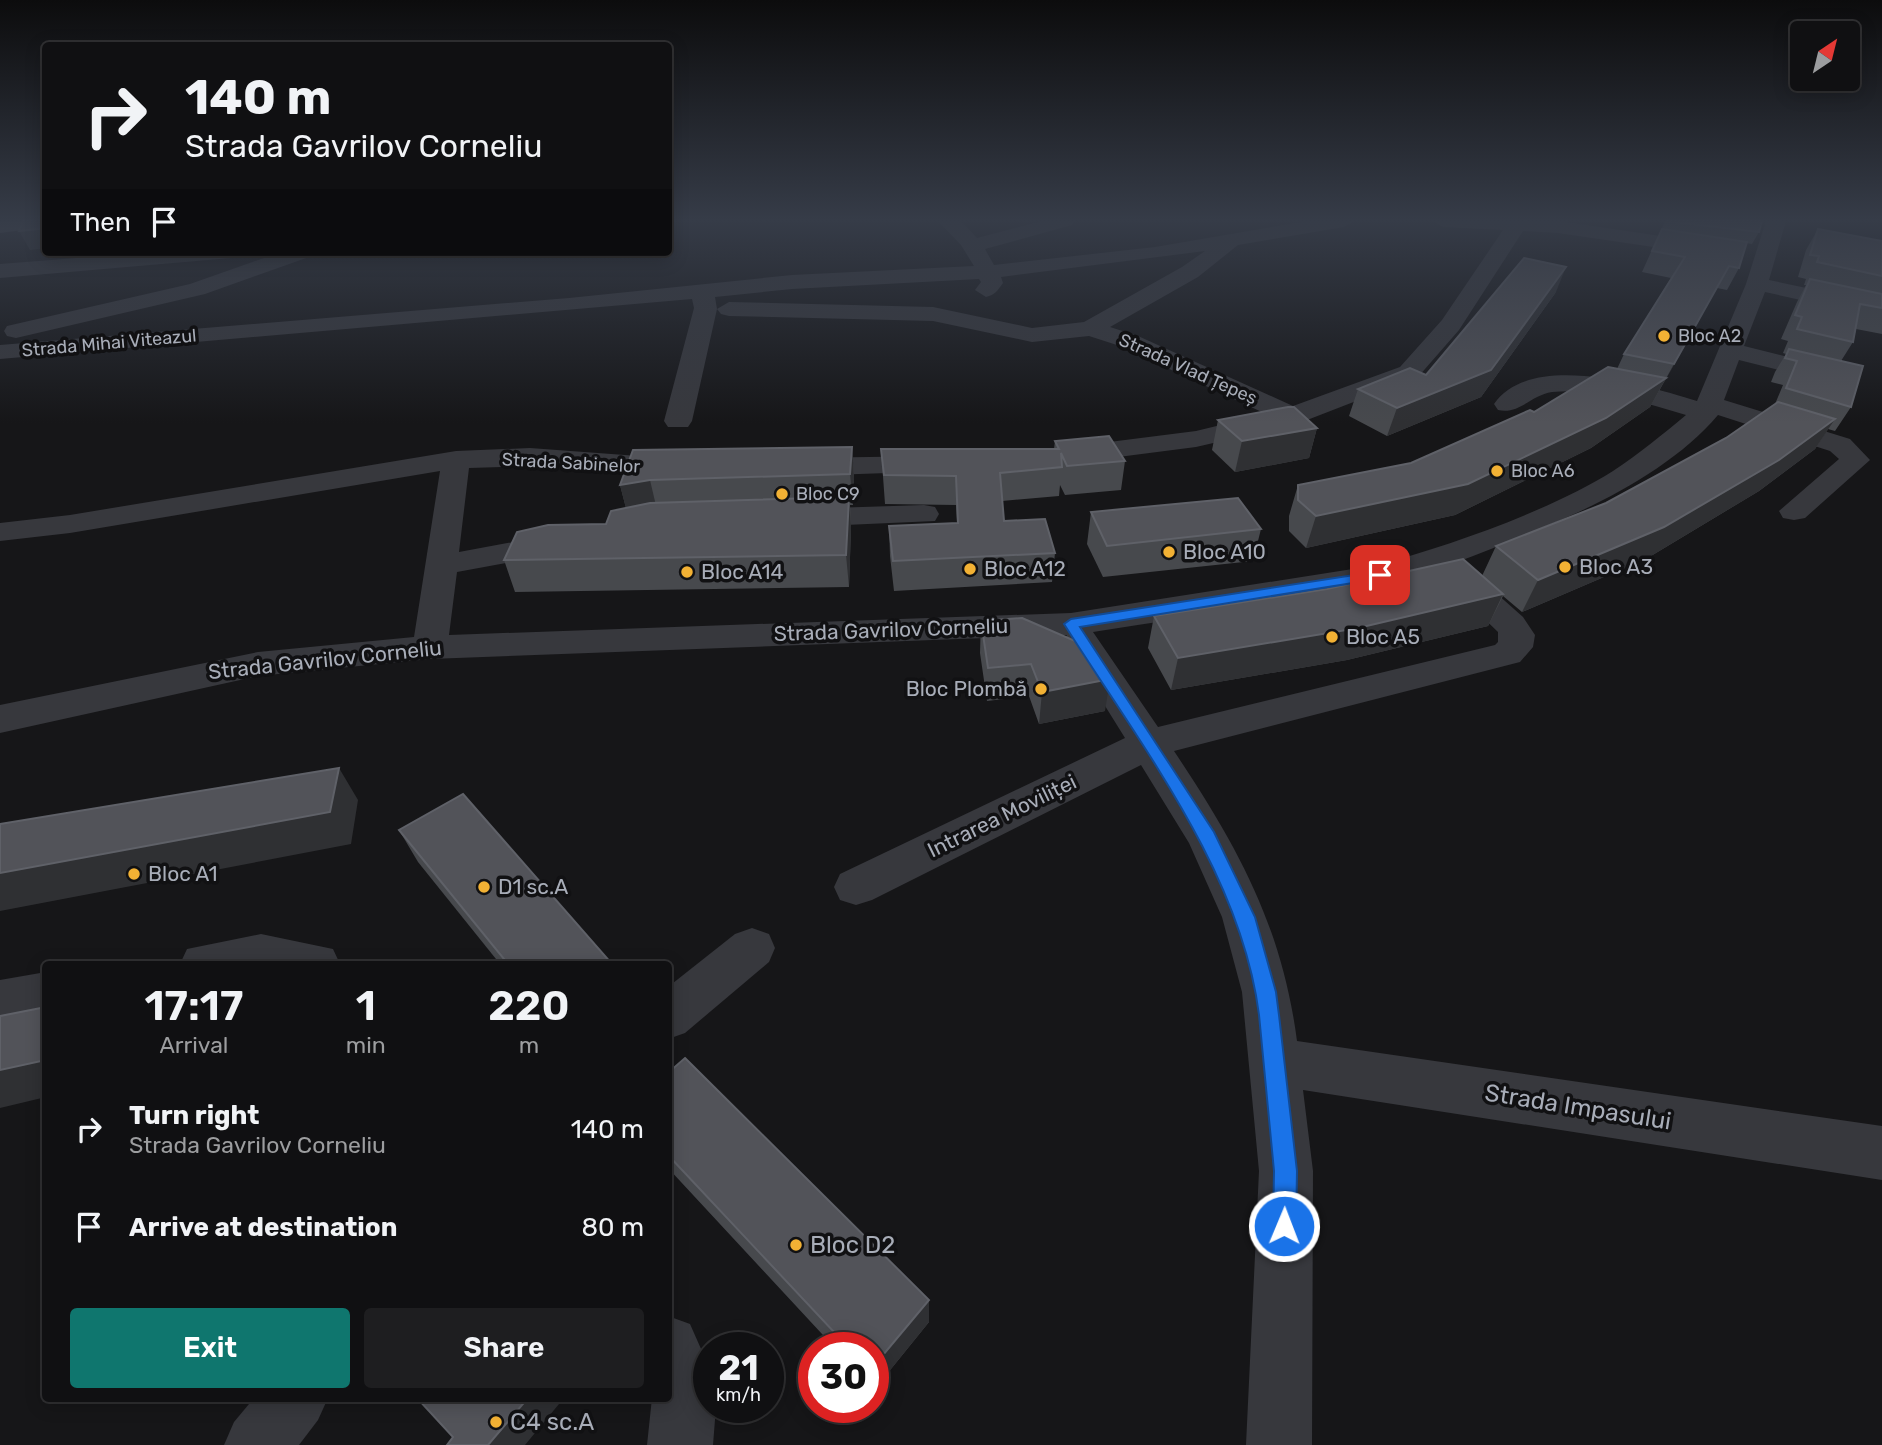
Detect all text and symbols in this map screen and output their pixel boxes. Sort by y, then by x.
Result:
north arrow [1790,21,1860,91]
map controls [1790,21,1860,91]
text: 140 m [185,68,331,126]
icon: right [70,70,161,161]
text: Strada Gavrilov Corneliu [185,127,543,165]
icon: arrive [145,203,183,241]
text: Then [70,207,131,238]
street label: Strada Mihai Viteazul [21,324,197,362]
place label: Bloc A2 [1678,325,1741,347]
marker: Bloc A2 [1656,328,1672,344]
street label: Strada Vlad Țepeș [1115,329,1261,409]
street label: Strada Sabinelor [501,448,641,478]
place label: Bloc A6 [1511,460,1575,482]
marker: Bloc A6 [1489,463,1505,479]
place label: Bloc C9 [796,483,860,505]
marker: Bloc C9 [774,486,790,502]
place label: Bloc A10 [1183,539,1266,564]
marker: Bloc A10 [1161,544,1177,560]
pin [1350,545,1410,605]
place label: Bloc A3 [1579,554,1653,579]
place label: Bloc A12 [984,556,1066,581]
icon: arrive [1361,556,1399,594]
place label: Bloc A14 [701,559,784,584]
marker: Bloc A3 [1557,559,1573,575]
marker: Bloc A12 [962,561,978,577]
marker: Bloc A14 [679,564,695,580]
street label: Strada Gavrilov Corneliu [773,613,1009,646]
place label: Bloc A5 [1346,624,1420,649]
marker: Bloc A5 [1324,629,1340,645]
street label: Strada Gavrilov Corneliu [207,635,443,684]
place label: Bloc Plombă [906,676,1027,701]
marker: Bloc Plombă [1033,681,1049,697]
street label: Intrarea Moviliței [923,769,1080,862]
place label: Bloc A1 [148,861,218,886]
marker: Bloc A1 [126,866,142,882]
place label: D1 sc.A [498,874,568,899]
marker: D1 sc.A [476,879,492,895]
text: 17:17 [144,981,243,1031]
text: 1 [356,981,376,1031]
text: 220 [488,981,570,1031]
text: Arrival [159,1031,228,1059]
text: min [346,1031,386,1059]
text: m [519,1031,539,1059]
street label: Strada Impasului [1483,1078,1673,1136]
text: Turn right [129,1100,259,1131]
icon: right [70,1110,108,1148]
text: 140 m [571,1114,644,1145]
text: Strada Gavrilov Corneliu [129,1131,386,1159]
position arrow [1247,1189,1321,1263]
icon: arrive [70,1208,108,1246]
text: Arrive at destination [129,1212,397,1243]
text: 80 m [581,1212,644,1243]
place label: Bloc D2 [810,1231,895,1259]
marker: Bloc D2 [788,1237,804,1253]
button: Exit [70,1308,350,1388]
button: Share [364,1308,644,1388]
speed limit sign: 30 [798,1332,889,1423]
text: 21 [718,1347,759,1389]
text: km/h [716,1384,761,1406]
place label: C4 sc.A [510,1408,594,1436]
marker: C4 sc.A [488,1414,504,1430]

